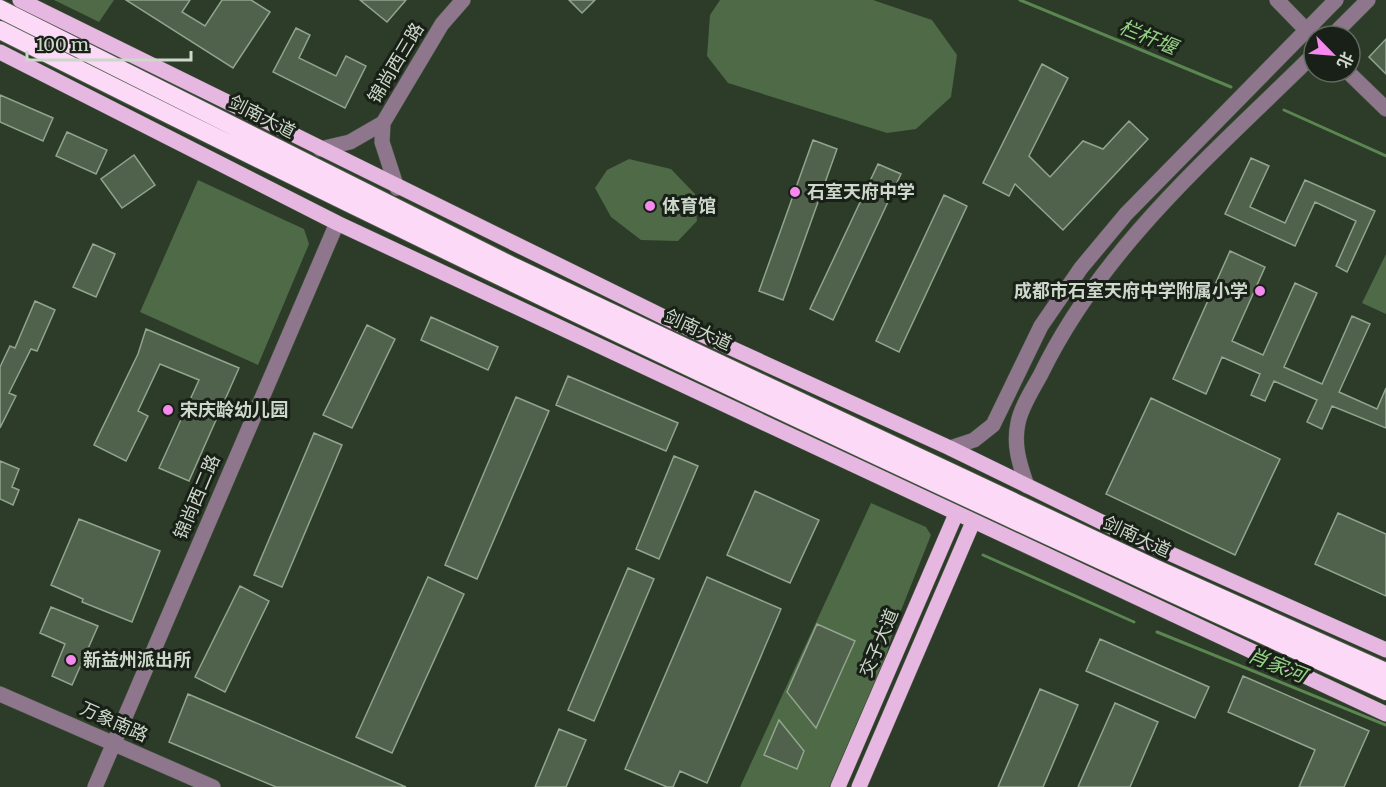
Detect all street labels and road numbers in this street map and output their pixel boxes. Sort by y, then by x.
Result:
street label: 锦尚西三路 [363,18,429,107]
street label: 剑南大道 [225,90,300,143]
street label: 剑南大道 [661,304,736,355]
street label: 锦尚西二路 [168,451,225,543]
street label: 剑南大道 [1100,511,1175,562]
street label: 交子大道 [854,605,903,680]
street label: 万象南路 [77,696,152,747]

